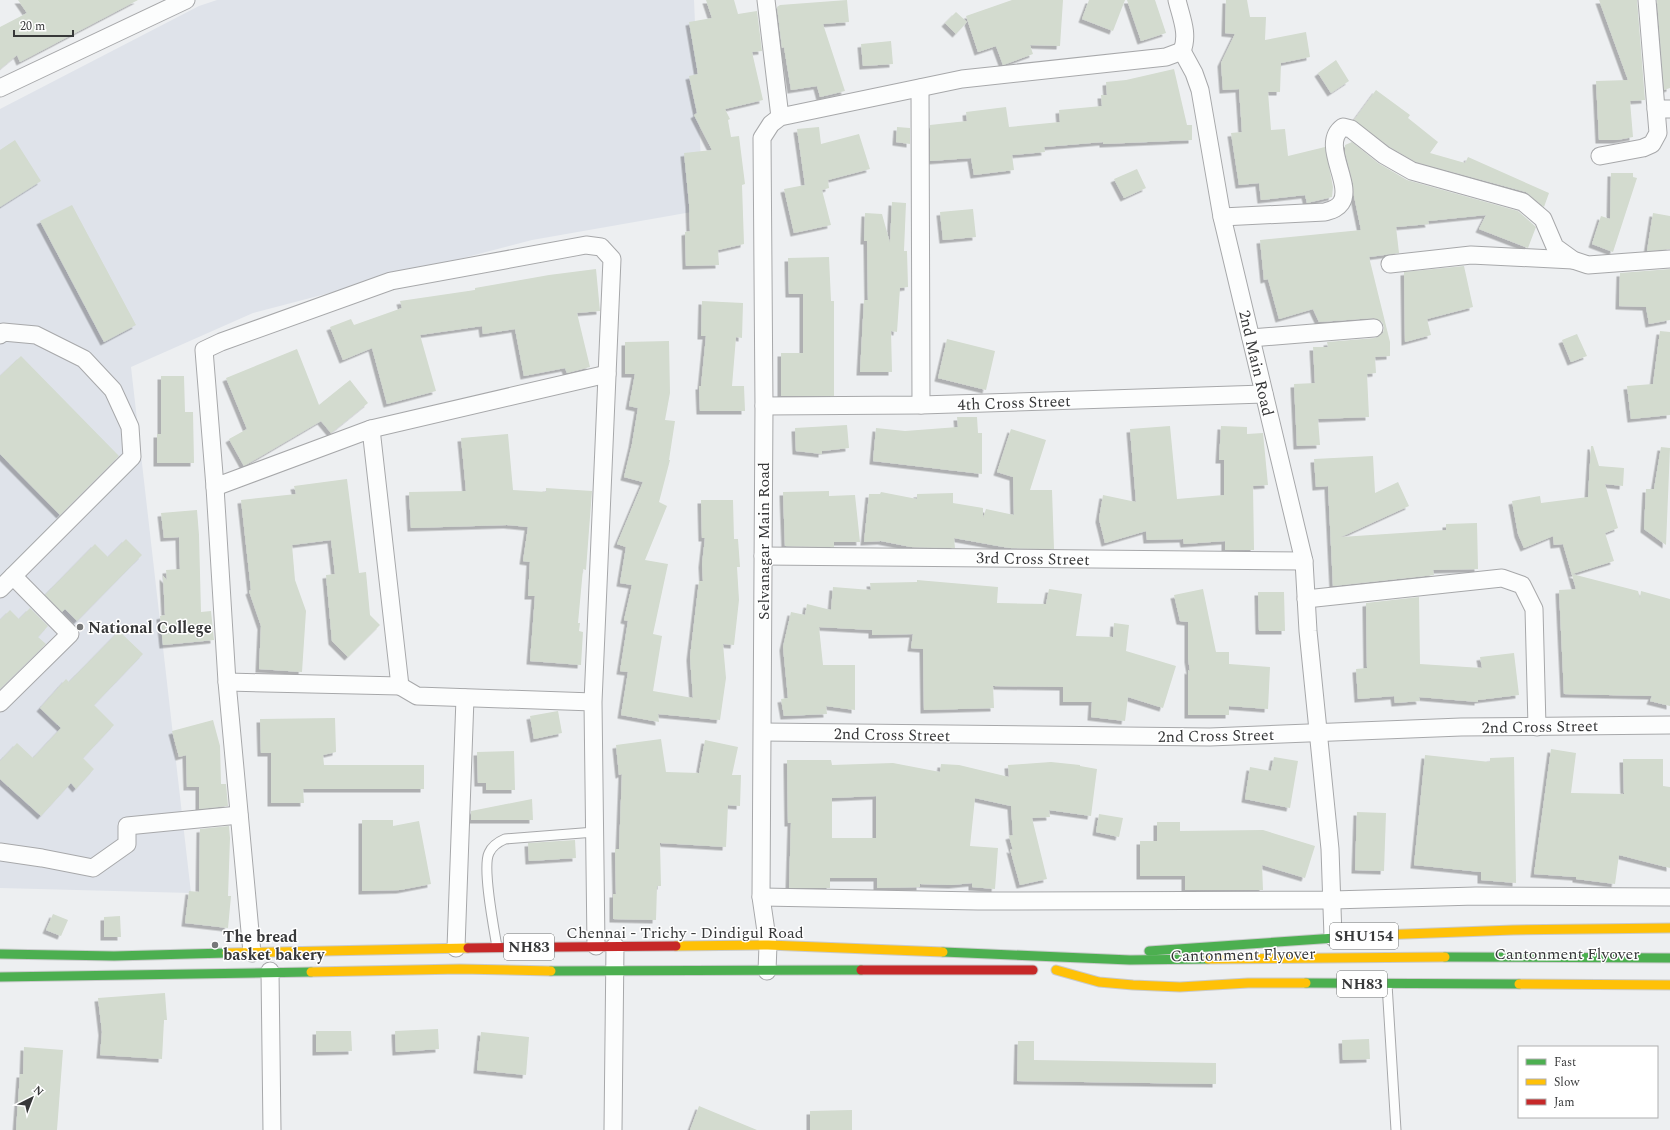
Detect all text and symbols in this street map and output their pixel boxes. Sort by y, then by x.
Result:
scale bar [14,12,73,38]
text: 20 m [20,17,45,36]
street label: 2nd Main Road [1232,308,1280,418]
street label: 4th Cross Street [957,389,1071,417]
street label: Selvanagar Main Road [752,462,776,620]
street label: 3rd Cross Street [976,546,1090,572]
place label: National College [88,616,212,640]
marker: National College [75,622,85,632]
street label: 2nd Cross Street [1482,714,1599,740]
street label: 2nd Cross Street [834,722,951,748]
street label: 2nd Cross Street [1158,723,1275,749]
street label: Chennai - Trichy - Dindigul Road [566,921,804,945]
road number: SHU154 [1330,923,1398,949]
place label: The bread basket bakery [223,925,326,967]
road number: NH83 [504,934,554,960]
marker: The bread basket bakery [210,940,220,950]
street label: Cantonment Flyover [1170,942,1316,968]
street label: Cantonment Flyover [1494,942,1640,966]
road number: NH83 [1337,971,1387,997]
legend [1518,1046,1658,1118]
text: Fast [1554,1053,1576,1072]
text: Slow [1554,1073,1580,1092]
north arrow [12,1078,52,1118]
text: N [29,1082,47,1100]
text: Jam [1554,1093,1575,1112]

